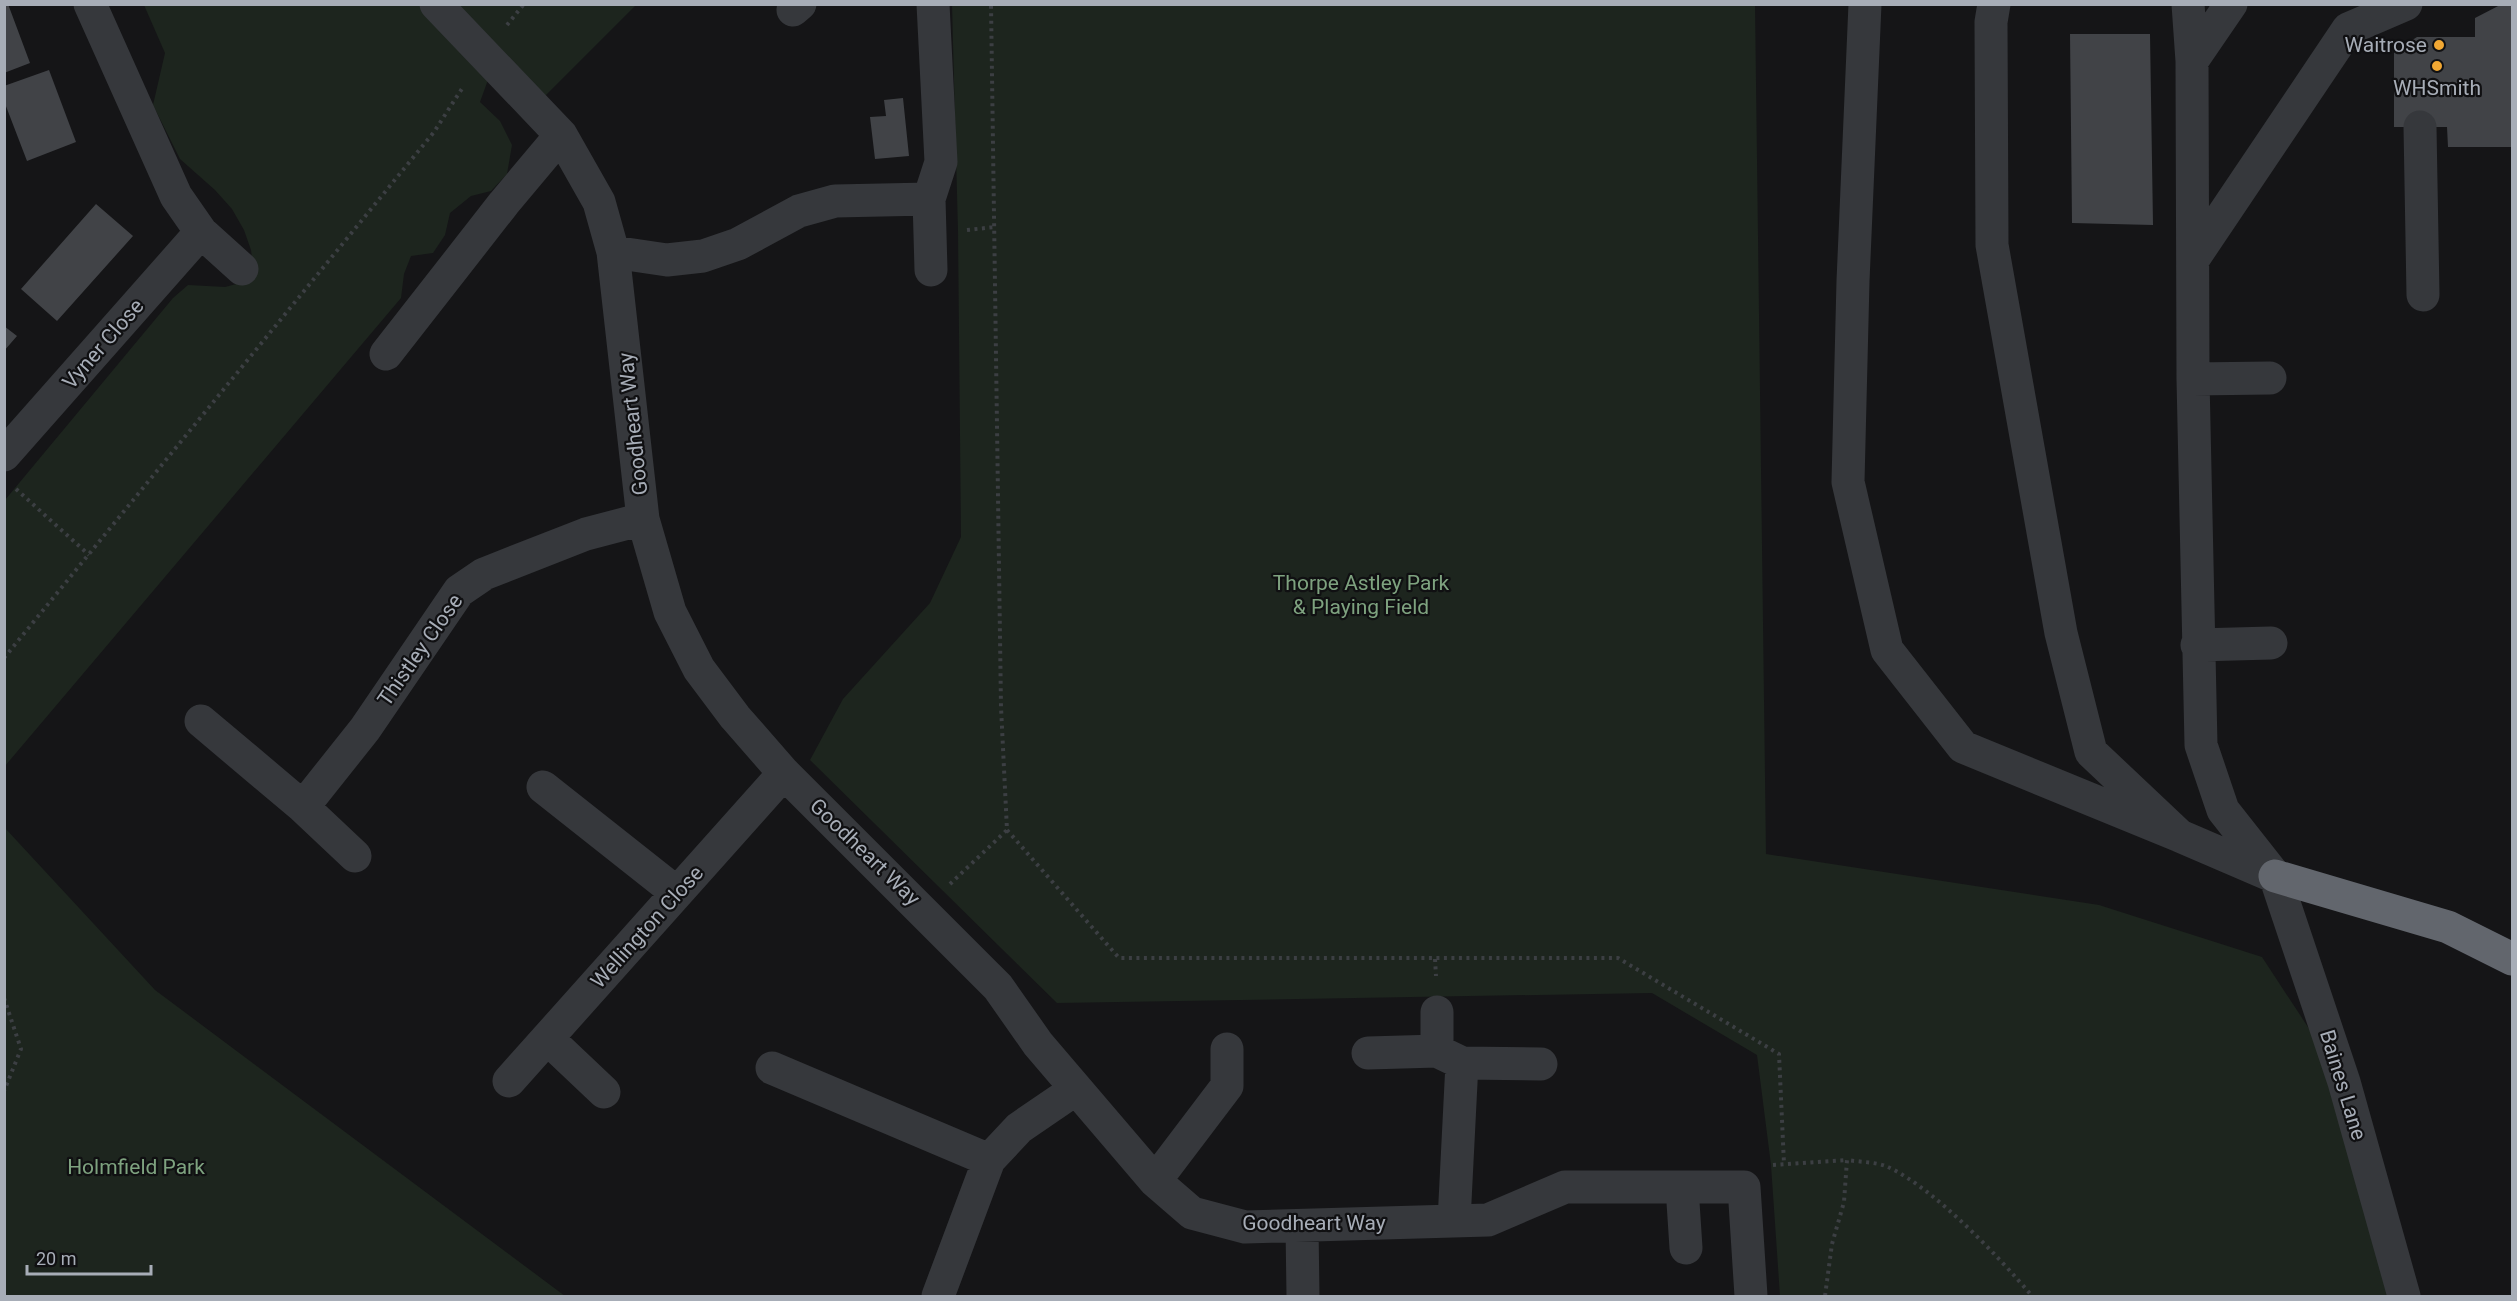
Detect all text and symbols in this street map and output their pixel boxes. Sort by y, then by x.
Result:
place label: Waitrose [2344,33,2427,57]
marker: Waitrose [2432,38,2446,52]
marker: WHSmith [2430,59,2444,73]
place label: WHSmith [2393,76,2481,100]
street label: Vyner Close [58,294,148,394]
street label: Goodheart Way [614,351,652,497]
park label: Thorpe Astley Park & Playing Field [1273,571,1450,619]
street label: Thistley Close [373,590,467,710]
street label: Goodheart Way [805,794,925,910]
street label: Wellington Close [586,861,708,993]
street label: Baines Lane [2315,1027,2371,1143]
park label: Holmfield Park [67,1155,205,1179]
street label: Goodheart Way [1242,1211,1386,1235]
scale bar [27,1238,152,1276]
text: 20 m [36,1248,76,1269]

